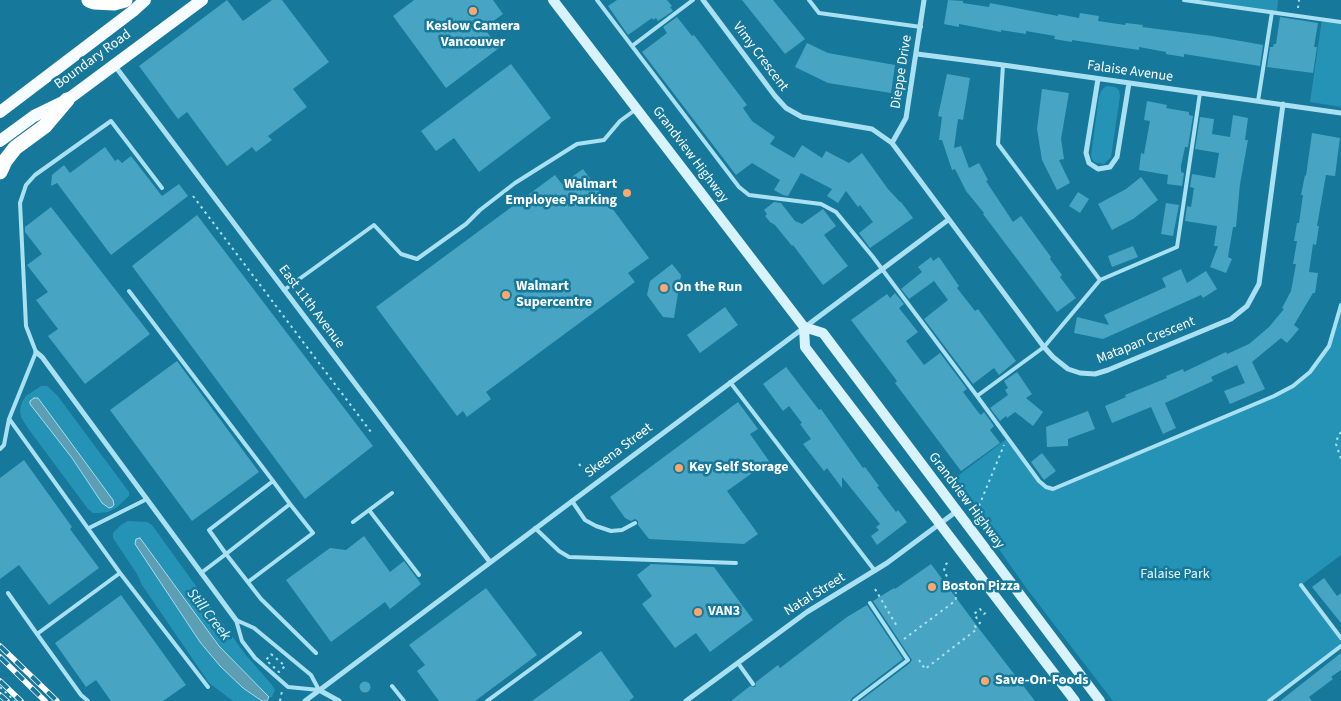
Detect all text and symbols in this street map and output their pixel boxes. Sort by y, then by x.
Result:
marker: Keslow Camera Vancouver [467,5,479,17]
place label: Keslow Camera Vancouver [426,19,520,52]
street label: Vimy Crescent [728,19,792,95]
street label: Boundary Road [51,27,135,93]
street label: Dieppe Drive [888,34,916,110]
street label: Falaise Avenue [1086,58,1174,86]
street label: Grandview Highway [648,104,732,206]
place label: Walmart Employee Parking [505,177,617,210]
marker: Walmart Employee Parking [621,187,633,199]
street label: East 11th Avenue [274,262,348,352]
place label: Walmart Supercentre [516,279,592,312]
place label: On the Run [674,280,742,296]
marker: On the Run [658,282,670,294]
marker: Walmart Supercentre [500,289,512,301]
street label: Matapan Crescent [1094,314,1198,368]
street label: Skeena Street [582,420,656,482]
street label: Grandview Highway [924,450,1008,552]
place label: Key Self Storage [689,460,789,476]
marker: Key Self Storage [673,462,685,474]
park label: Falaise Park [1140,567,1210,583]
street label: Natal Street [781,570,849,620]
place label: Boston Pizza [942,579,1020,595]
marker: Boston Pizza [926,581,938,593]
water label: Still Creek [182,585,234,645]
place label: VAN3 [708,604,740,620]
marker: VAN3 [692,606,704,618]
place label: Save-On-Foods [995,673,1088,689]
marker: Save-On-Foods [979,675,991,687]

